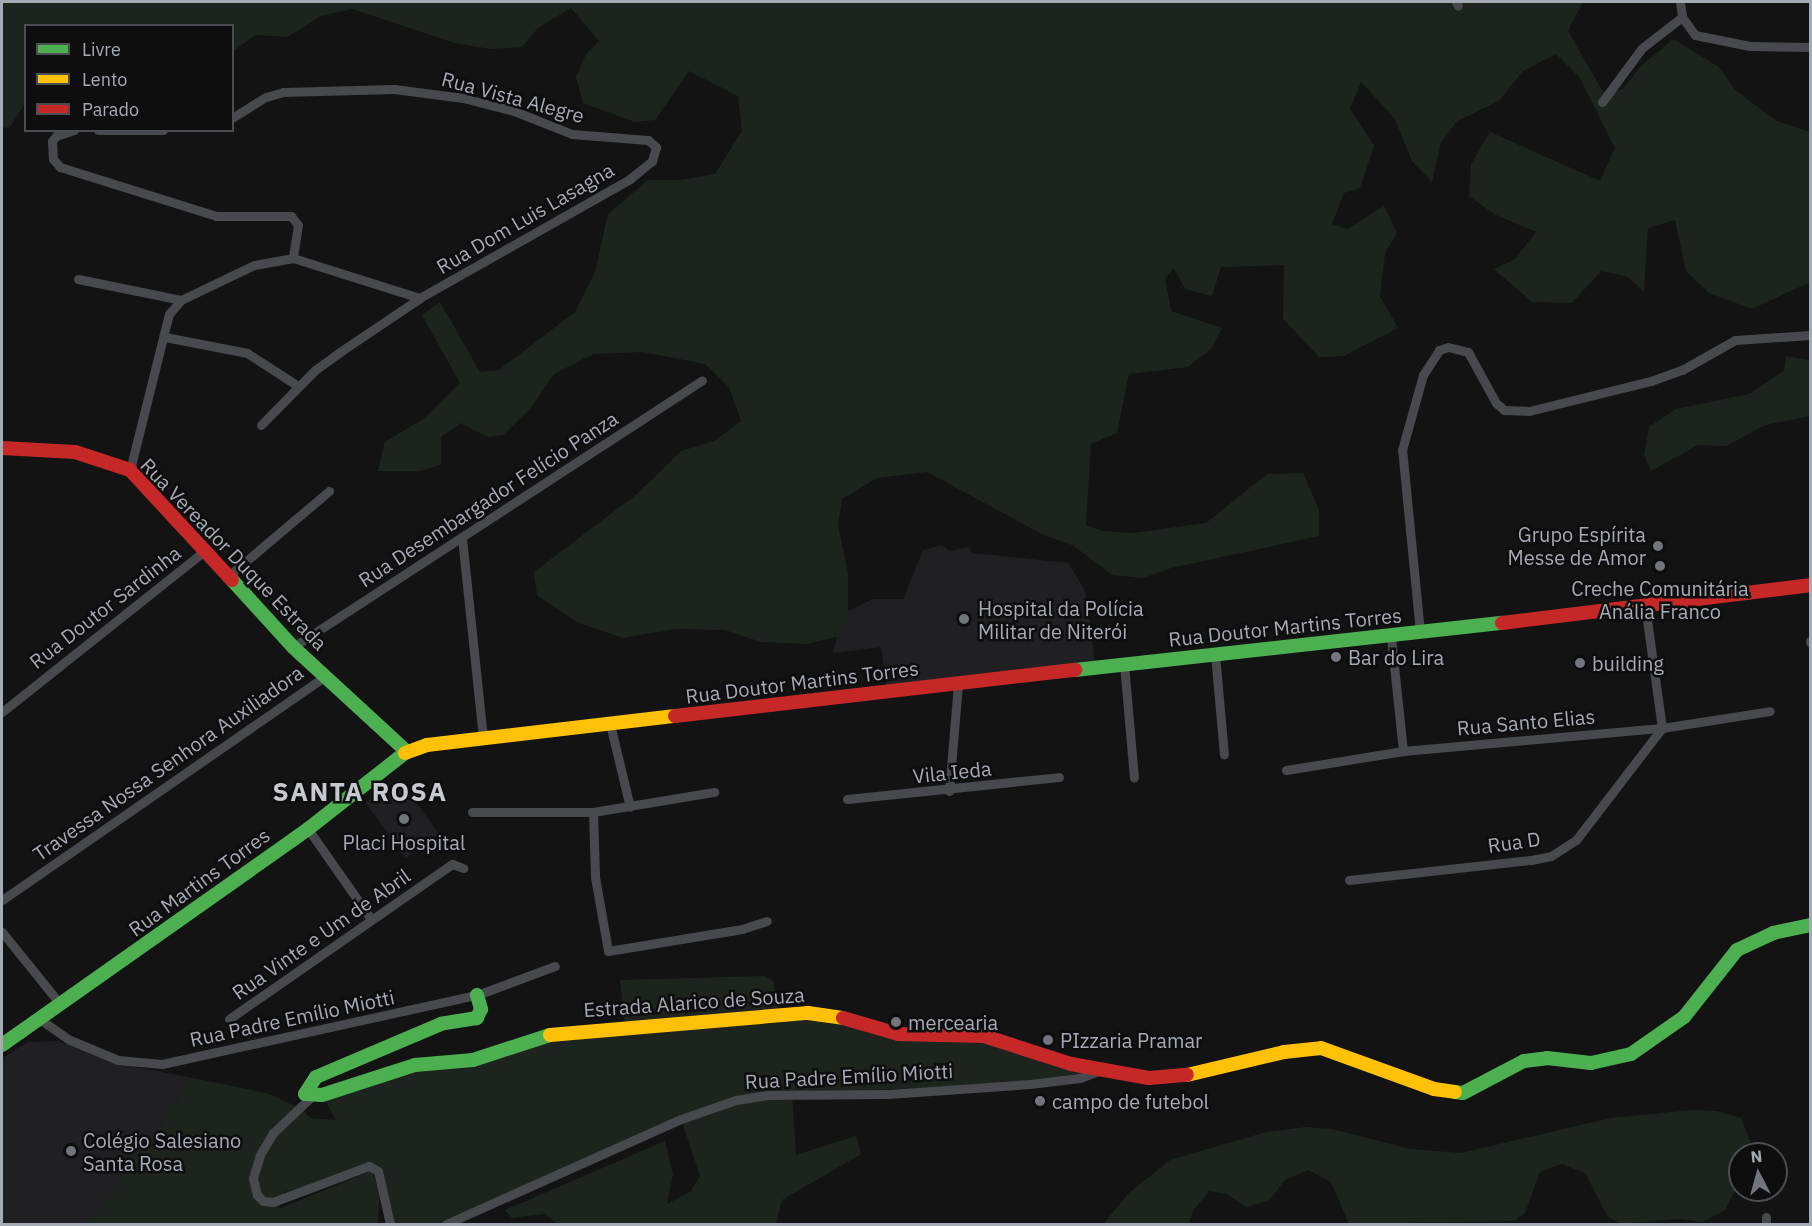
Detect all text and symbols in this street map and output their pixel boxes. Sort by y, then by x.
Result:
legend [24,24,234,132]
text: Livre [82,38,121,61]
street label: Rua Vista Alegre [439,66,587,128]
text: Lento [82,68,127,91]
text: Parado [82,98,139,121]
street label: Rua Dom Luis Lasagna [432,157,618,279]
street label: Rua Desembargador Felício Panza [354,406,622,592]
street label: Rua Vereador Duque Estrada [136,453,332,655]
place label: Grupo Espírita Messe de Amor [1508,522,1646,569]
marker: Grupo Espírita Messe de Amor [1651,539,1665,553]
street label: Rua Doutor Sardinha [25,541,185,673]
marker: Creche Comunitária Anália Franco [1653,559,1667,573]
place label: Creche Comunitária Anália Franco [1571,576,1749,623]
place label: Hospital da Polícia Militar de Niterói [978,596,1144,643]
street label: Rua Doutor Martins Torres [1167,603,1403,651]
marker: Hospital da Polícia Militar de Niterói [955,610,973,628]
place label: Bar do Lira [1348,645,1444,669]
marker: Bar do Lira [1329,650,1343,664]
place label: building [1592,651,1664,675]
street label: Rua Doutor Martins Torres [684,656,920,708]
marker: building [1573,656,1587,670]
street label: Travessa Nossa Senhora Auxiliadora [28,660,308,866]
street label: Rua Santo Elias [1456,704,1596,740]
street label: Vila Ieda [911,756,993,788]
district label: SANTA ROSA [272,776,448,808]
marker: Placi Hospital [395,810,413,828]
street label: Rua Martins Torres [124,823,274,941]
street label: Rua D [1486,826,1542,858]
place label: Placi Hospital [343,830,465,854]
street label: Rua Vinte e Um de Abril [227,863,415,1005]
street label: Estrada Alarico de Souza [583,982,805,1022]
street label: Rua Padre Emílio Miotti [188,985,396,1051]
place label: mercearia [908,1010,998,1034]
marker: mercearia [889,1015,903,1029]
place label: PIzzaria Pramar [1060,1028,1202,1052]
marker: PIzzaria Pramar [1041,1033,1055,1047]
street label: Rua Padre Emílio Miotti [744,1059,954,1093]
place label: campo de futebol [1052,1089,1209,1113]
marker: campo de futebol [1033,1094,1047,1108]
place label: Colégio Salesiano Santa Rosa [83,1128,241,1175]
north arrow [1728,1142,1788,1202]
marker: Colégio Salesiano Santa Rosa [64,1144,78,1158]
text: N [1750,1146,1763,1167]

